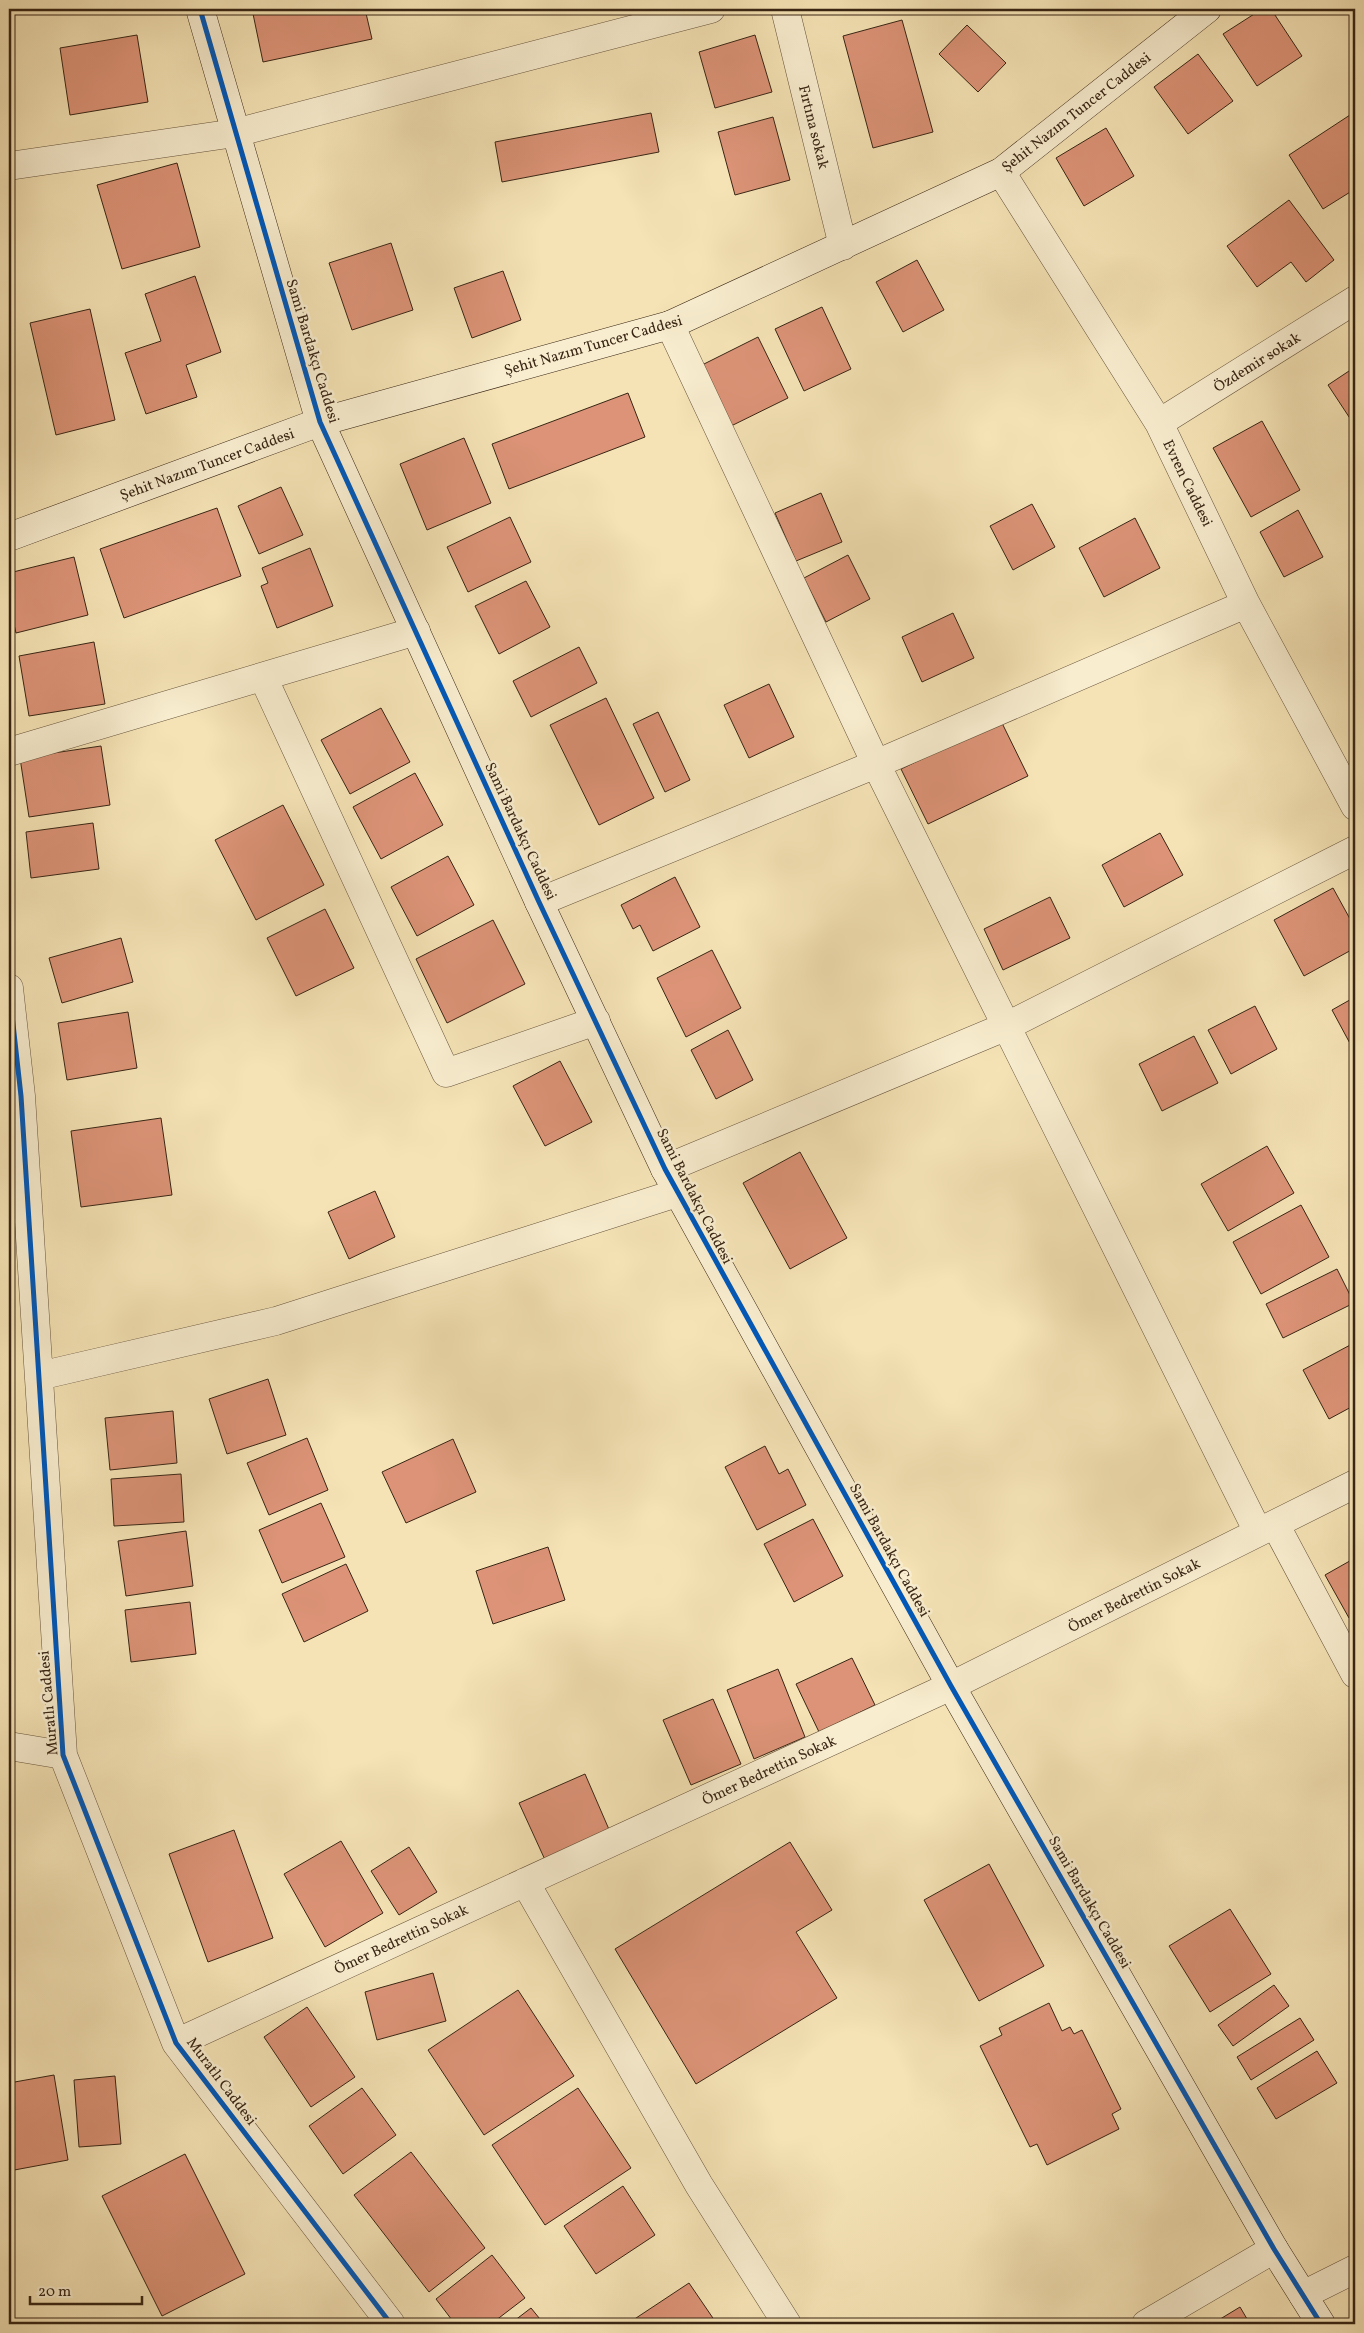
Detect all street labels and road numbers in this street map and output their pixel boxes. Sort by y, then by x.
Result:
street label: Şehit Nazım Tuncer Caddesi [998,48,1156,178]
street label: Fırtına sokak [792,83,833,172]
street label: Sami Bardakçı Caddesi [280,277,344,426]
street label: Şehit Nazım Tuncer Caddesi [502,311,685,382]
street label: Özdemir sokak [1210,328,1305,398]
street label: Şehit Nazım Tuncer Caddesi [117,424,298,507]
street label: Evren Caddesi [1156,437,1217,531]
street label: Sami Bardakçı Caddesi [478,759,561,904]
street label: Sami Bardakçı Caddesi [650,1125,737,1268]
street label: Sami Bardakçı Caddesi [843,1480,934,1621]
street label: Ömer Bedrettin Sokak [1065,1554,1204,1639]
street label: Muratlı Caddesi [34,1650,65,1756]
street label: Ömer Bedrettin Sokak [699,1731,840,1812]
street label: Sami Bardakçı Caddesi [1042,1833,1135,1973]
street label: Ömer Bedrettin Sokak [331,1900,472,1981]
street label: Muratlı Caddesi [181,2034,261,2130]

